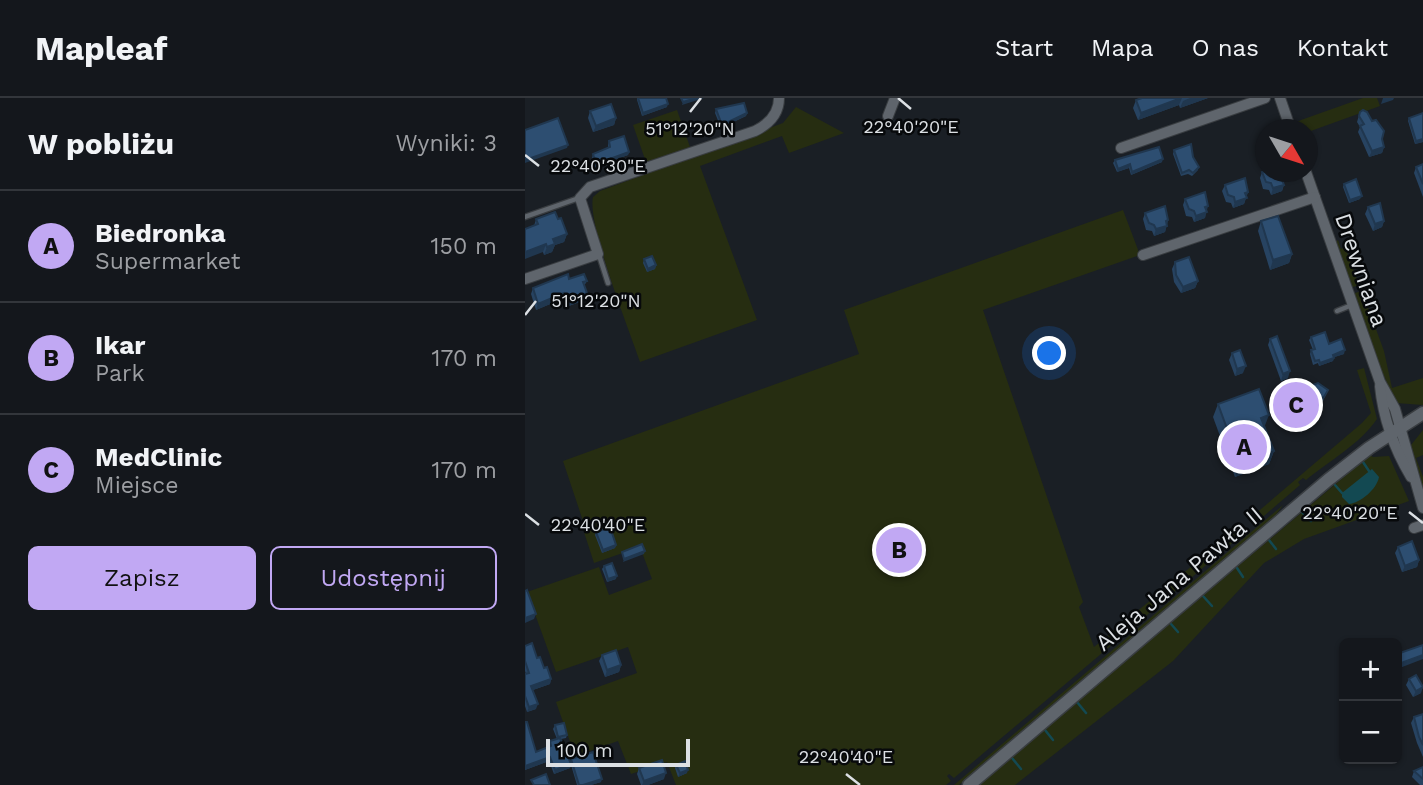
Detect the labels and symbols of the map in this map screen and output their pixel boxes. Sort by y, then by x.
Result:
text: 22°40'20"E [863,116,959,137]
text: 51°12'20"N [645,118,735,139]
north arrow [1255,119,1318,182]
text: 22°40'30"E [550,155,646,176]
street label: Drewniana [1329,210,1393,330]
text: 51°12'20"N [551,290,641,311]
your location [1032,336,1066,370]
pin: C [1273,379,1319,431]
pin: A [1221,421,1267,473]
street label: Aleja Jana Pawła II [1090,501,1268,657]
text: 22°40'20"E [1302,502,1398,523]
text: 22°40'40"E [551,514,645,535]
pin: B [876,524,922,576]
scale bar [546,736,689,768]
text: 22°40'40"E [799,746,893,767]

